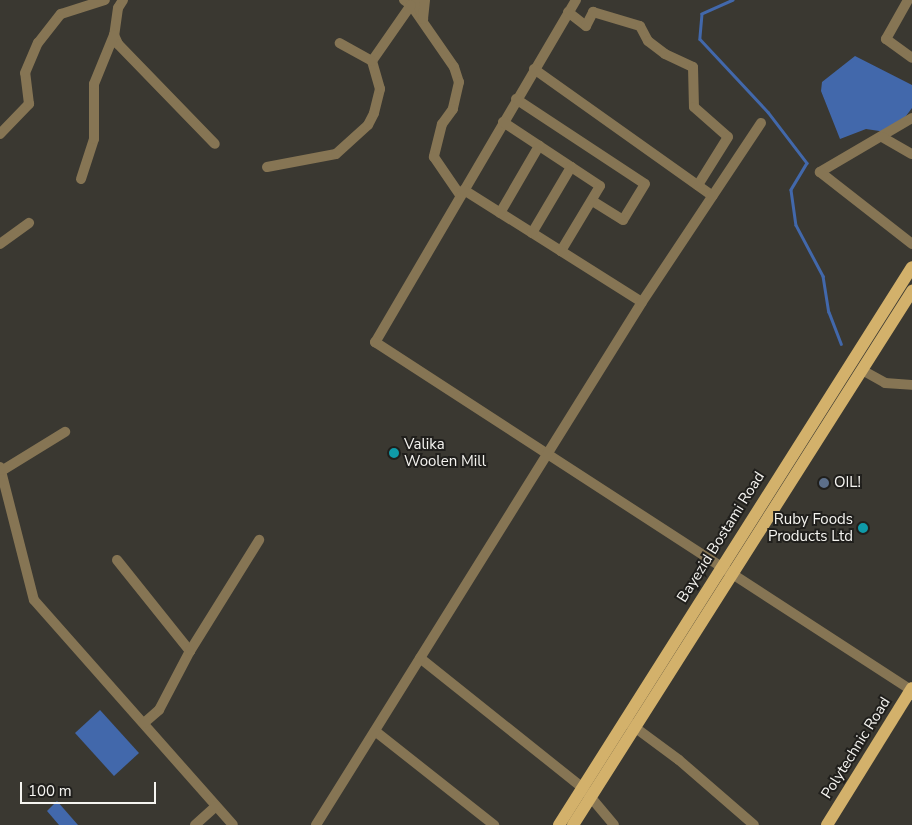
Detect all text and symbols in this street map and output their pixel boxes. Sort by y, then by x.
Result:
place label: Valika Woolen Mill [404,435,486,470]
marker: Valika Woolen Mill [388,447,400,459]
street label: Bayezid Bostami Road [673,468,769,606]
place label: OIL! [834,474,861,492]
marker: OIL! [818,477,830,489]
place label: Ruby Foods Products Ltd [768,510,853,545]
marker: Ruby Foods Products Ltd [857,522,869,534]
street label: Polytechnic Road [818,694,894,802]
scale bar [22,772,159,804]
text: 100 m [28,781,72,801]

